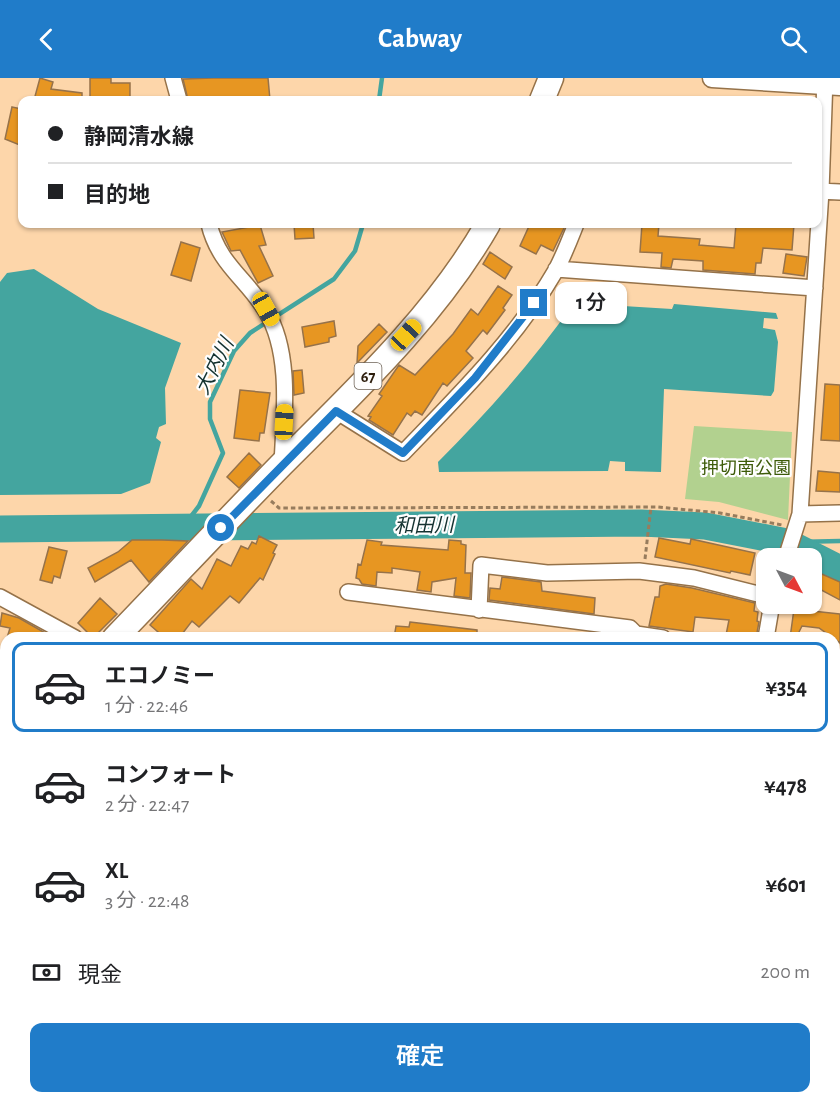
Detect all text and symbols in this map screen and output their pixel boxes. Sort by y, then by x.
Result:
icon: back [30,23,63,56]
icon: search [777,23,810,56]
text: Cabway [378,25,462,52]
text: 静岡清水線 [84,126,194,148]
text: 目的地 [84,184,150,206]
callout: 1 分 [555,282,627,324]
car [249,289,283,329]
route end [520,289,547,316]
text: 1 分 [576,293,606,313]
car [387,316,425,354]
water label: 大内川 [191,333,238,398]
road number: 67 [354,363,382,389]
car [274,404,294,440]
park label: 押切南公園 [701,459,791,478]
route start [207,514,234,541]
water label: 和田川 [394,514,456,537]
north arrow [756,548,822,614]
map controls [756,548,822,614]
icon: car [33,660,87,714]
text: エコノミー [105,665,215,687]
text: ¥354 [765,676,807,698]
text: 1 分 · 22:46 [105,696,188,716]
icon: car [33,759,87,813]
text: コンフォート [105,764,236,786]
text: ¥478 [764,775,807,797]
text: 2 分 · 22:47 [105,795,189,815]
icon: car [33,858,87,912]
text: XL [105,860,128,882]
text: ¥601 [765,874,807,896]
text: 3 分 · 22:48 [105,891,190,911]
icon: cash [30,956,63,989]
text: 200 m [760,962,810,982]
text: 現金 [78,964,122,986]
button: 確定 [30,1023,810,1092]

